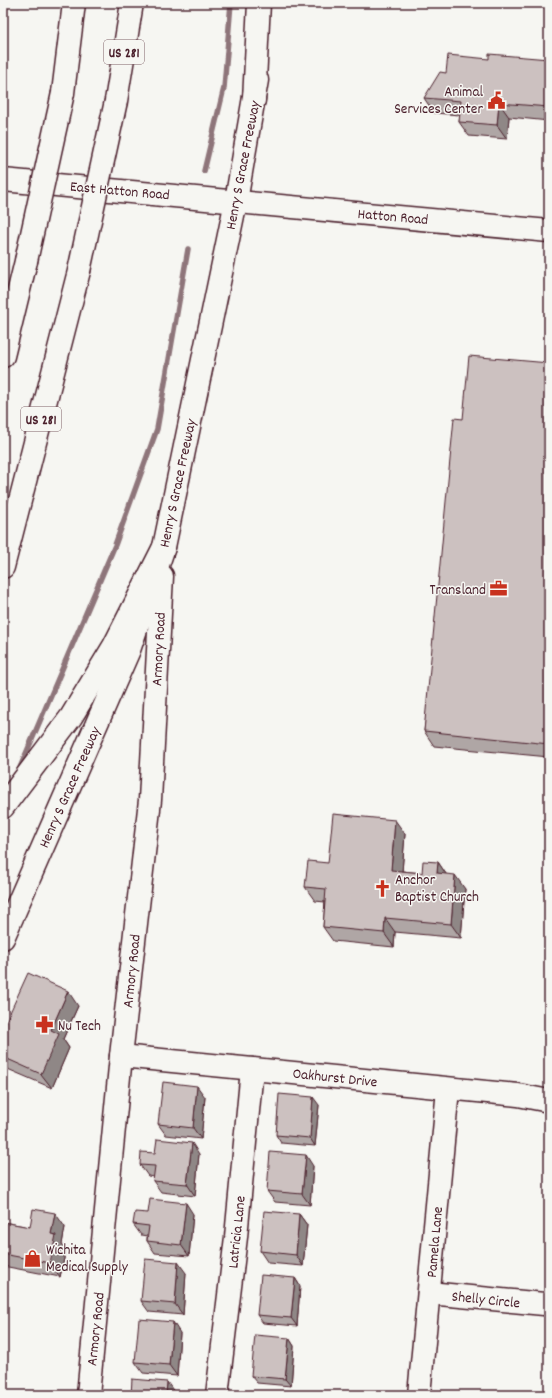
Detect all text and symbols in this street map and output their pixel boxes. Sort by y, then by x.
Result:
road number: US 281 [104,40,144,64]
place label: Animal Services Center [394,82,483,121]
public building icon: Animal Services Center [486,90,506,110]
street label: Henry S Grace Freeway [221,98,267,232]
street label: East Hatton Road [69,177,171,207]
street label: Hatton Road [357,204,429,232]
road number: US 281 [21,407,61,431]
street label: Henry S Grace Freeway [155,416,204,550]
office icon: Transland [489,579,509,599]
place label: Transland [430,580,486,602]
street label: Armory Road [147,612,173,687]
street label: Henry S Grace Freeway [34,723,108,852]
place label: Anchor Baptist Church [395,870,479,909]
church icon: Anchor Baptist Church [372,878,392,898]
street label: Armory Road [118,933,148,1009]
pharmacy icon: Nu Tech [35,1015,55,1035]
place label: Nu Tech [58,1016,101,1038]
street label: Oakhurst Drive [291,1064,379,1094]
street label: Latricia Lane [223,1194,253,1270]
street label: Pamela Lane [422,1205,450,1279]
place label: Wichita Medical Supply [46,1240,129,1279]
shop icon: Wichita Medical Supply [23,1248,43,1268]
street label: Shelly Circle [451,1286,521,1316]
street label: Armory Road [82,1291,112,1367]

